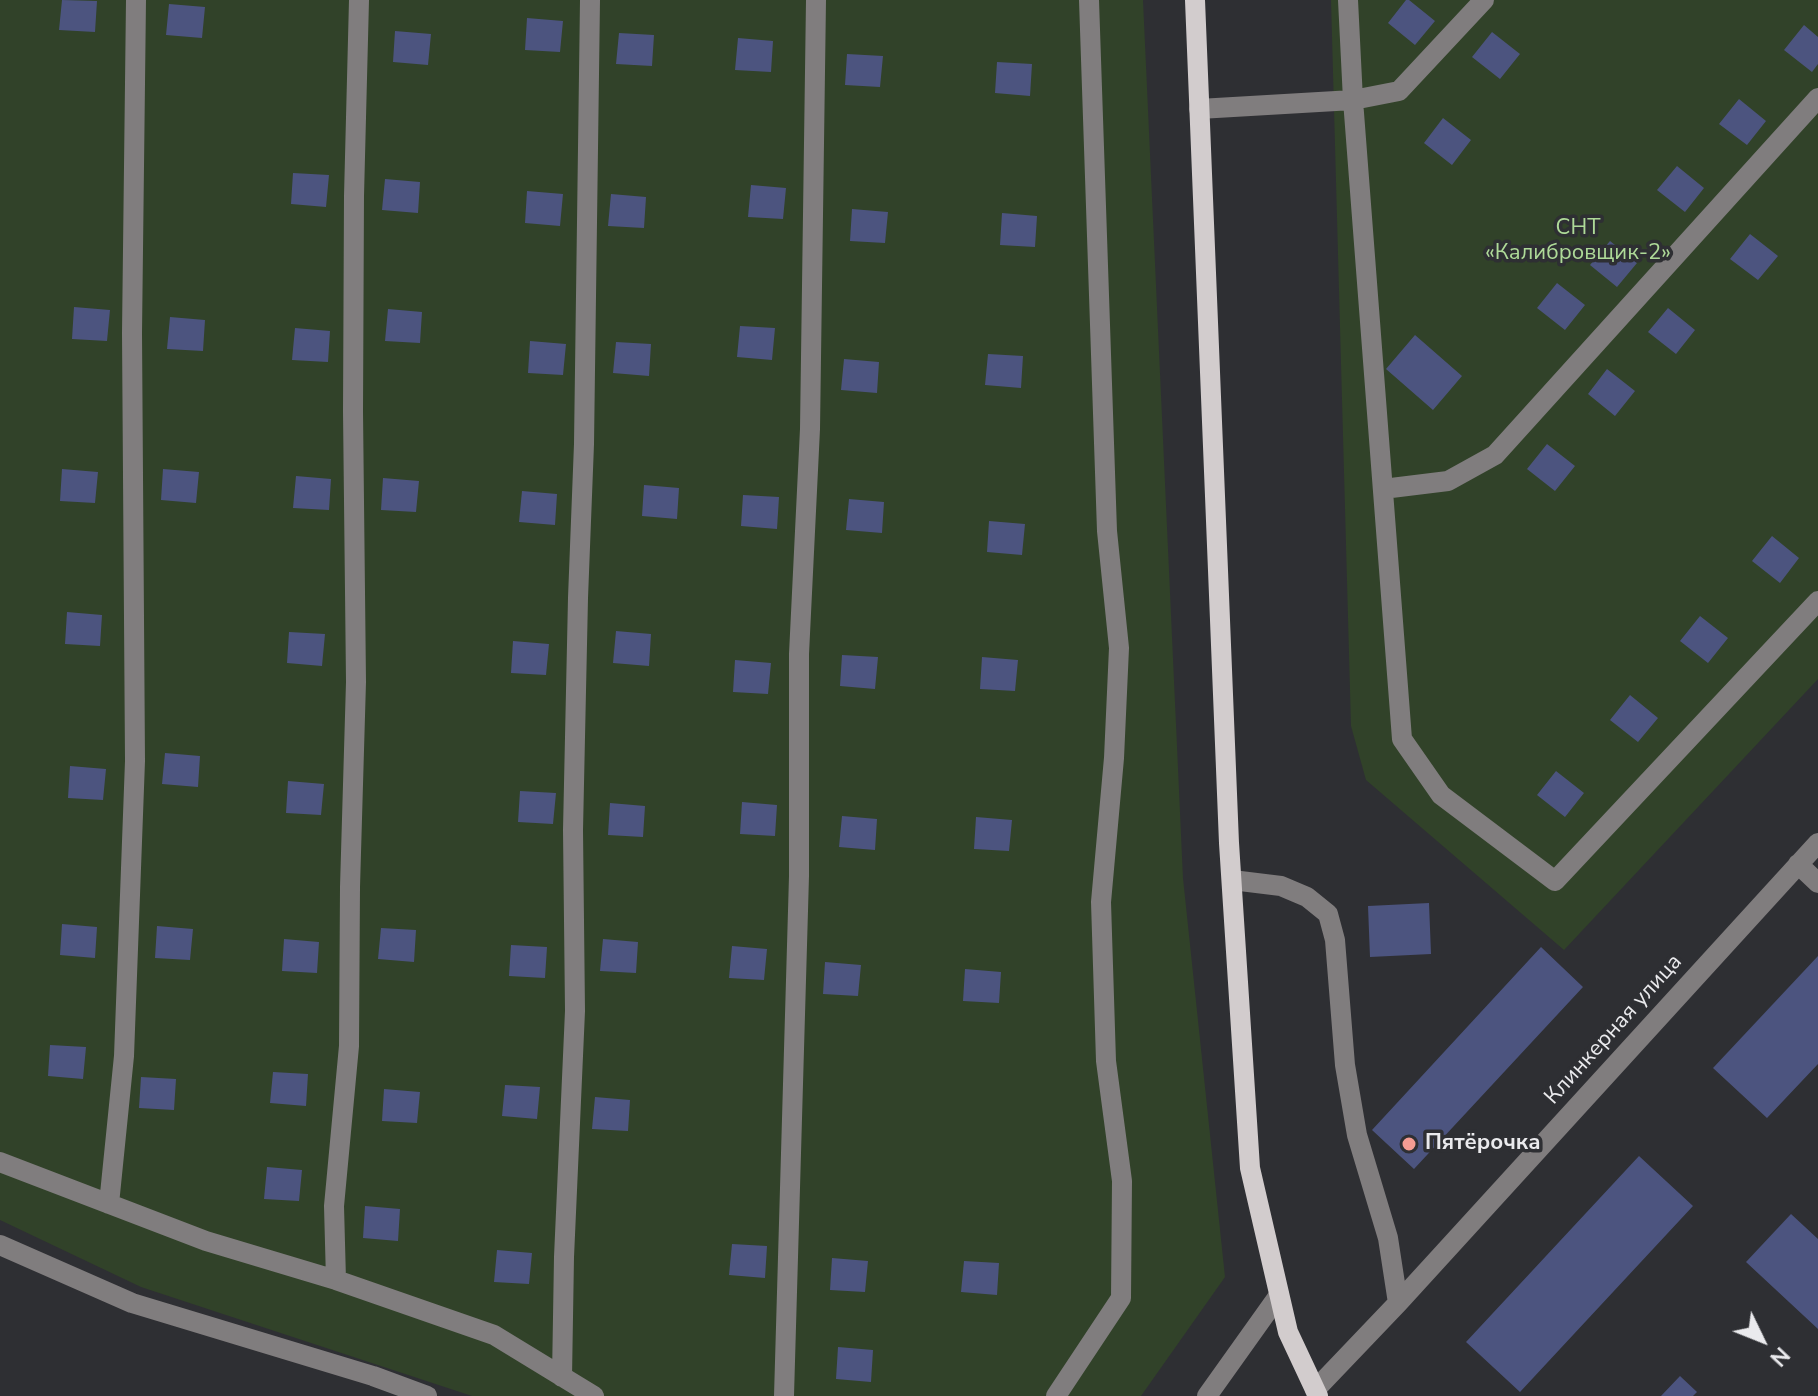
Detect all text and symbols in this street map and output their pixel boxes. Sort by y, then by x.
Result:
park label: СНТ «Калибровщик-2» [1485,216,1671,268]
street label: Клинкерная улица [1540,950,1688,1110]
place label: Пятёрочка [1425,1131,1540,1157]
marker: Пятёрочка [1400,1135,1418,1153]
north arrow [1722,1300,1802,1380]
text: N [1763,1340,1796,1373]

